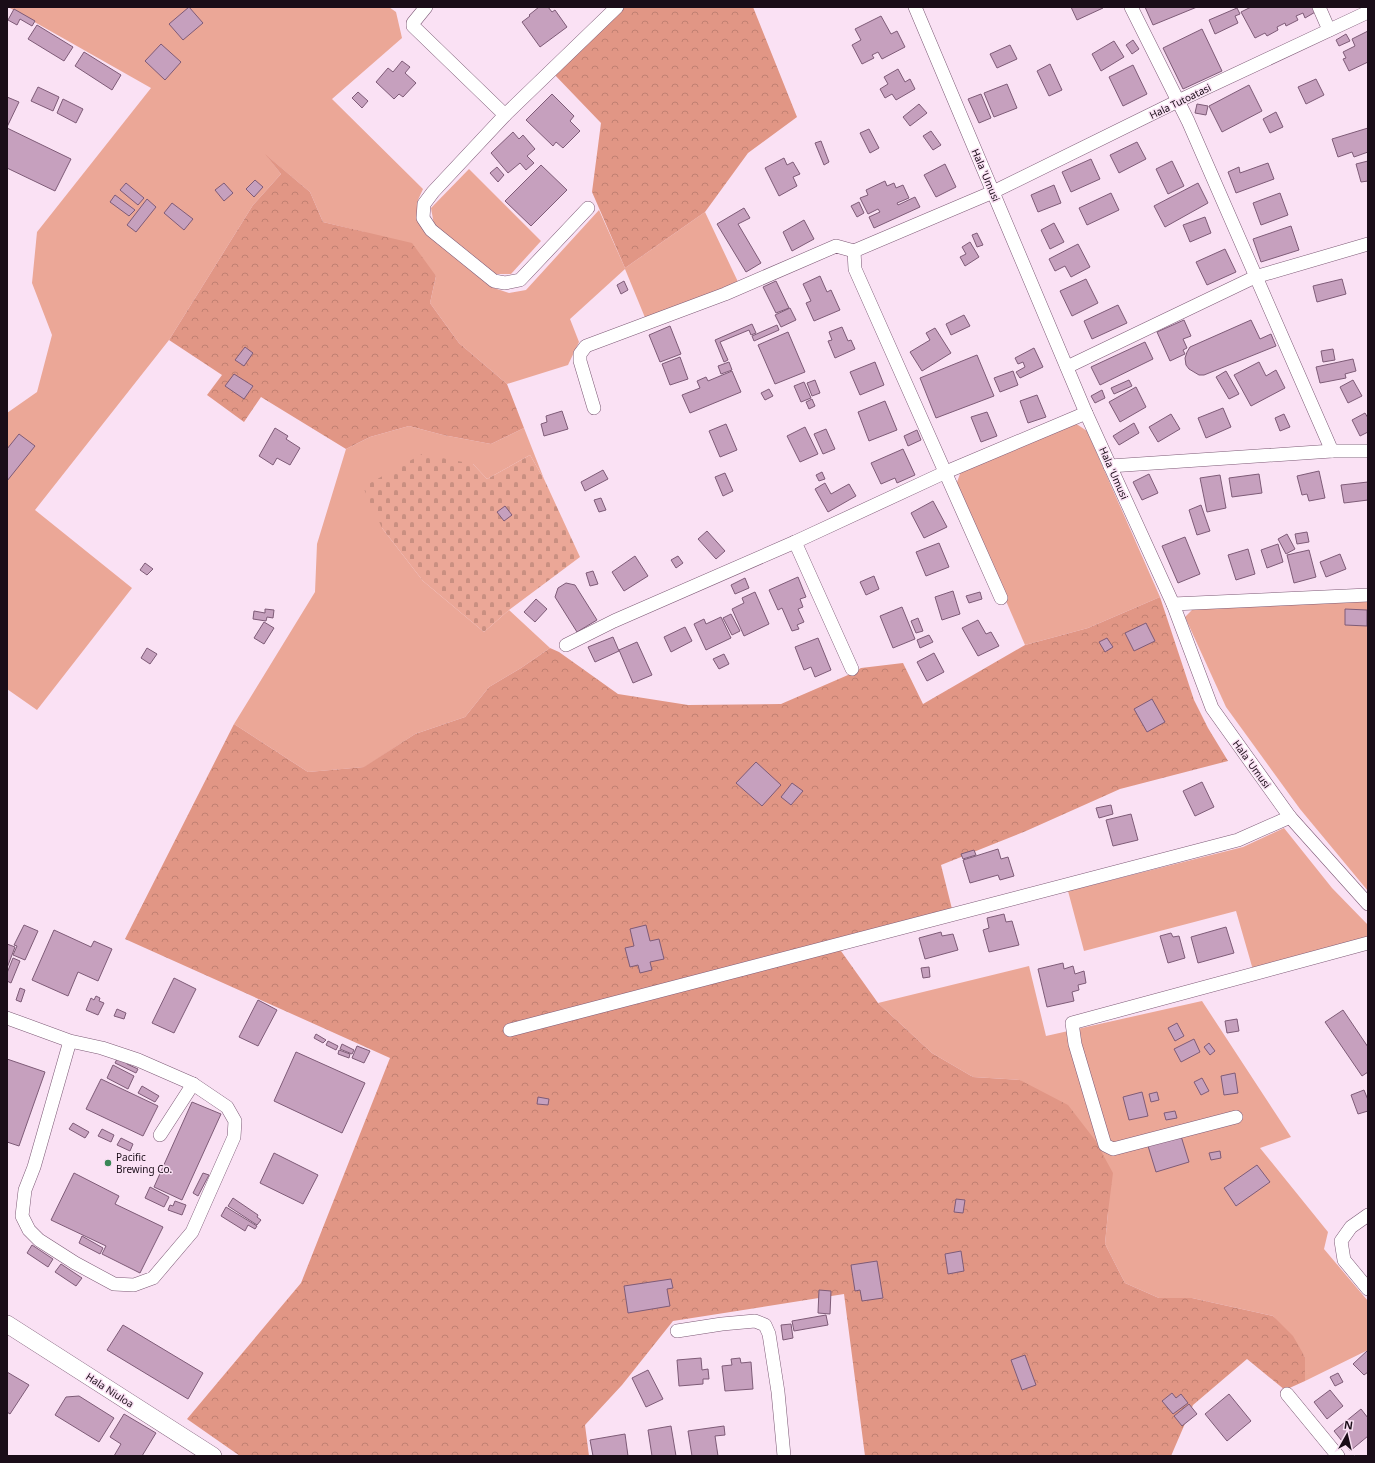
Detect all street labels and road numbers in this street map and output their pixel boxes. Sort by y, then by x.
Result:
street label: Hala Tutoatasi [1147,80,1213,122]
street label: Hala 'Umusi [969,146,1003,204]
street label: Hala 'Umusi [1096,444,1132,502]
street label: Hala 'Umusi [1230,737,1274,791]
street label: Hala Niuloa [83,1369,137,1411]

